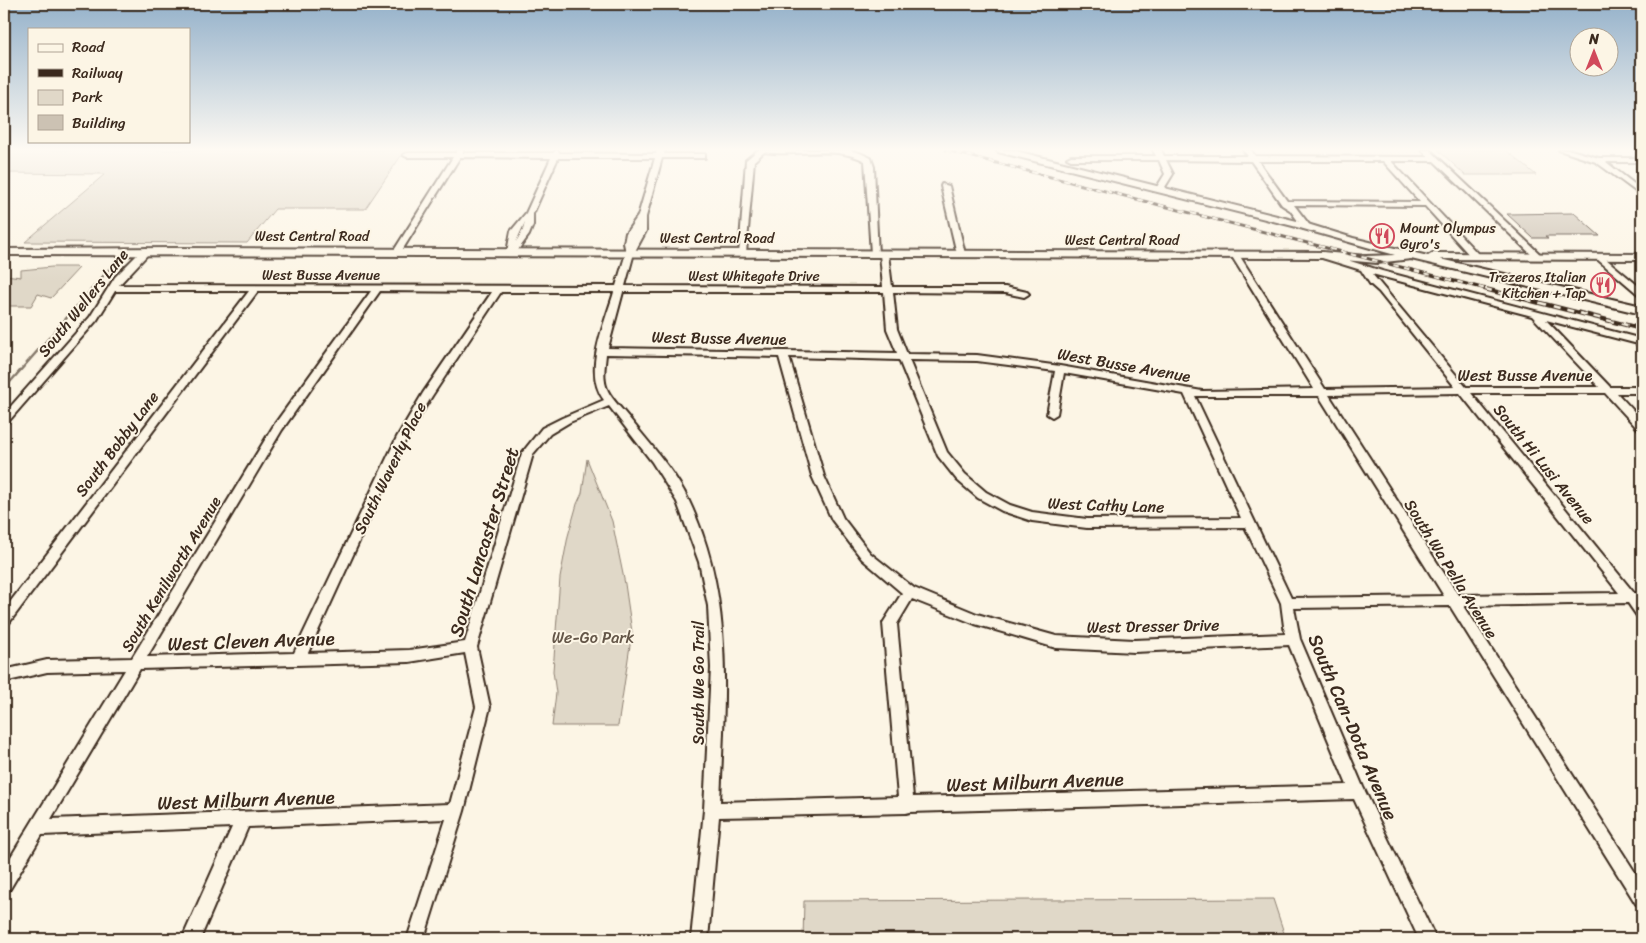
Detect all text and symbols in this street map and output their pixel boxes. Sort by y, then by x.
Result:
text: N [1588,27,1599,52]
legend [28,28,190,142]
north arrow [1568,28,1618,78]
text: Road [72,34,105,60]
text: Railway [72,60,123,86]
text: Park [72,84,103,110]
text: Building [72,110,126,136]
place label: Mount Olympus Gyro's [1400,216,1496,257]
restaurant icon: Mount Olympus Gyro's [1369,223,1395,249]
street label: West Central Road [255,224,371,249]
street label: West Central Road [660,226,776,251]
street label: West Central Road [1065,228,1181,253]
street label: South Wellers Lane [30,242,136,364]
street label: West Busse Avenue [262,263,380,288]
street label: West Whitegate Drive [688,264,820,289]
place label: Trezeros Italian Kitchen + Tap [1489,265,1587,306]
restaurant icon: Trezeros Italian Kitchen + Tap [1590,272,1616,298]
street label: West Busse Avenue [651,322,787,354]
street label: West Busse Avenue [1055,339,1193,391]
street label: West Busse Avenue [1458,361,1593,390]
street label: South Bobby Lane [67,385,167,503]
street label: South Waverly Place [345,397,435,539]
street label: South Hi Lusi Avenue [1486,397,1602,531]
street label: South Lancaster Street [439,443,529,641]
street label: West Cathy Lane [1047,488,1165,522]
street label: South Kenilworth Avenue [113,490,229,658]
street label: South Wa Pella Avenue [1396,493,1506,645]
street label: West Dresser Drive [1086,610,1220,642]
street label: South We Go Trail [684,621,713,745]
street label: West Cleven Avenue [167,622,335,660]
park label: We-Go Park [552,623,635,652]
street label: South Can-Dota Avenue [1299,628,1407,826]
street label: West Milburn Avenue [946,762,1124,802]
street label: West Milburn Avenue [157,780,335,820]

